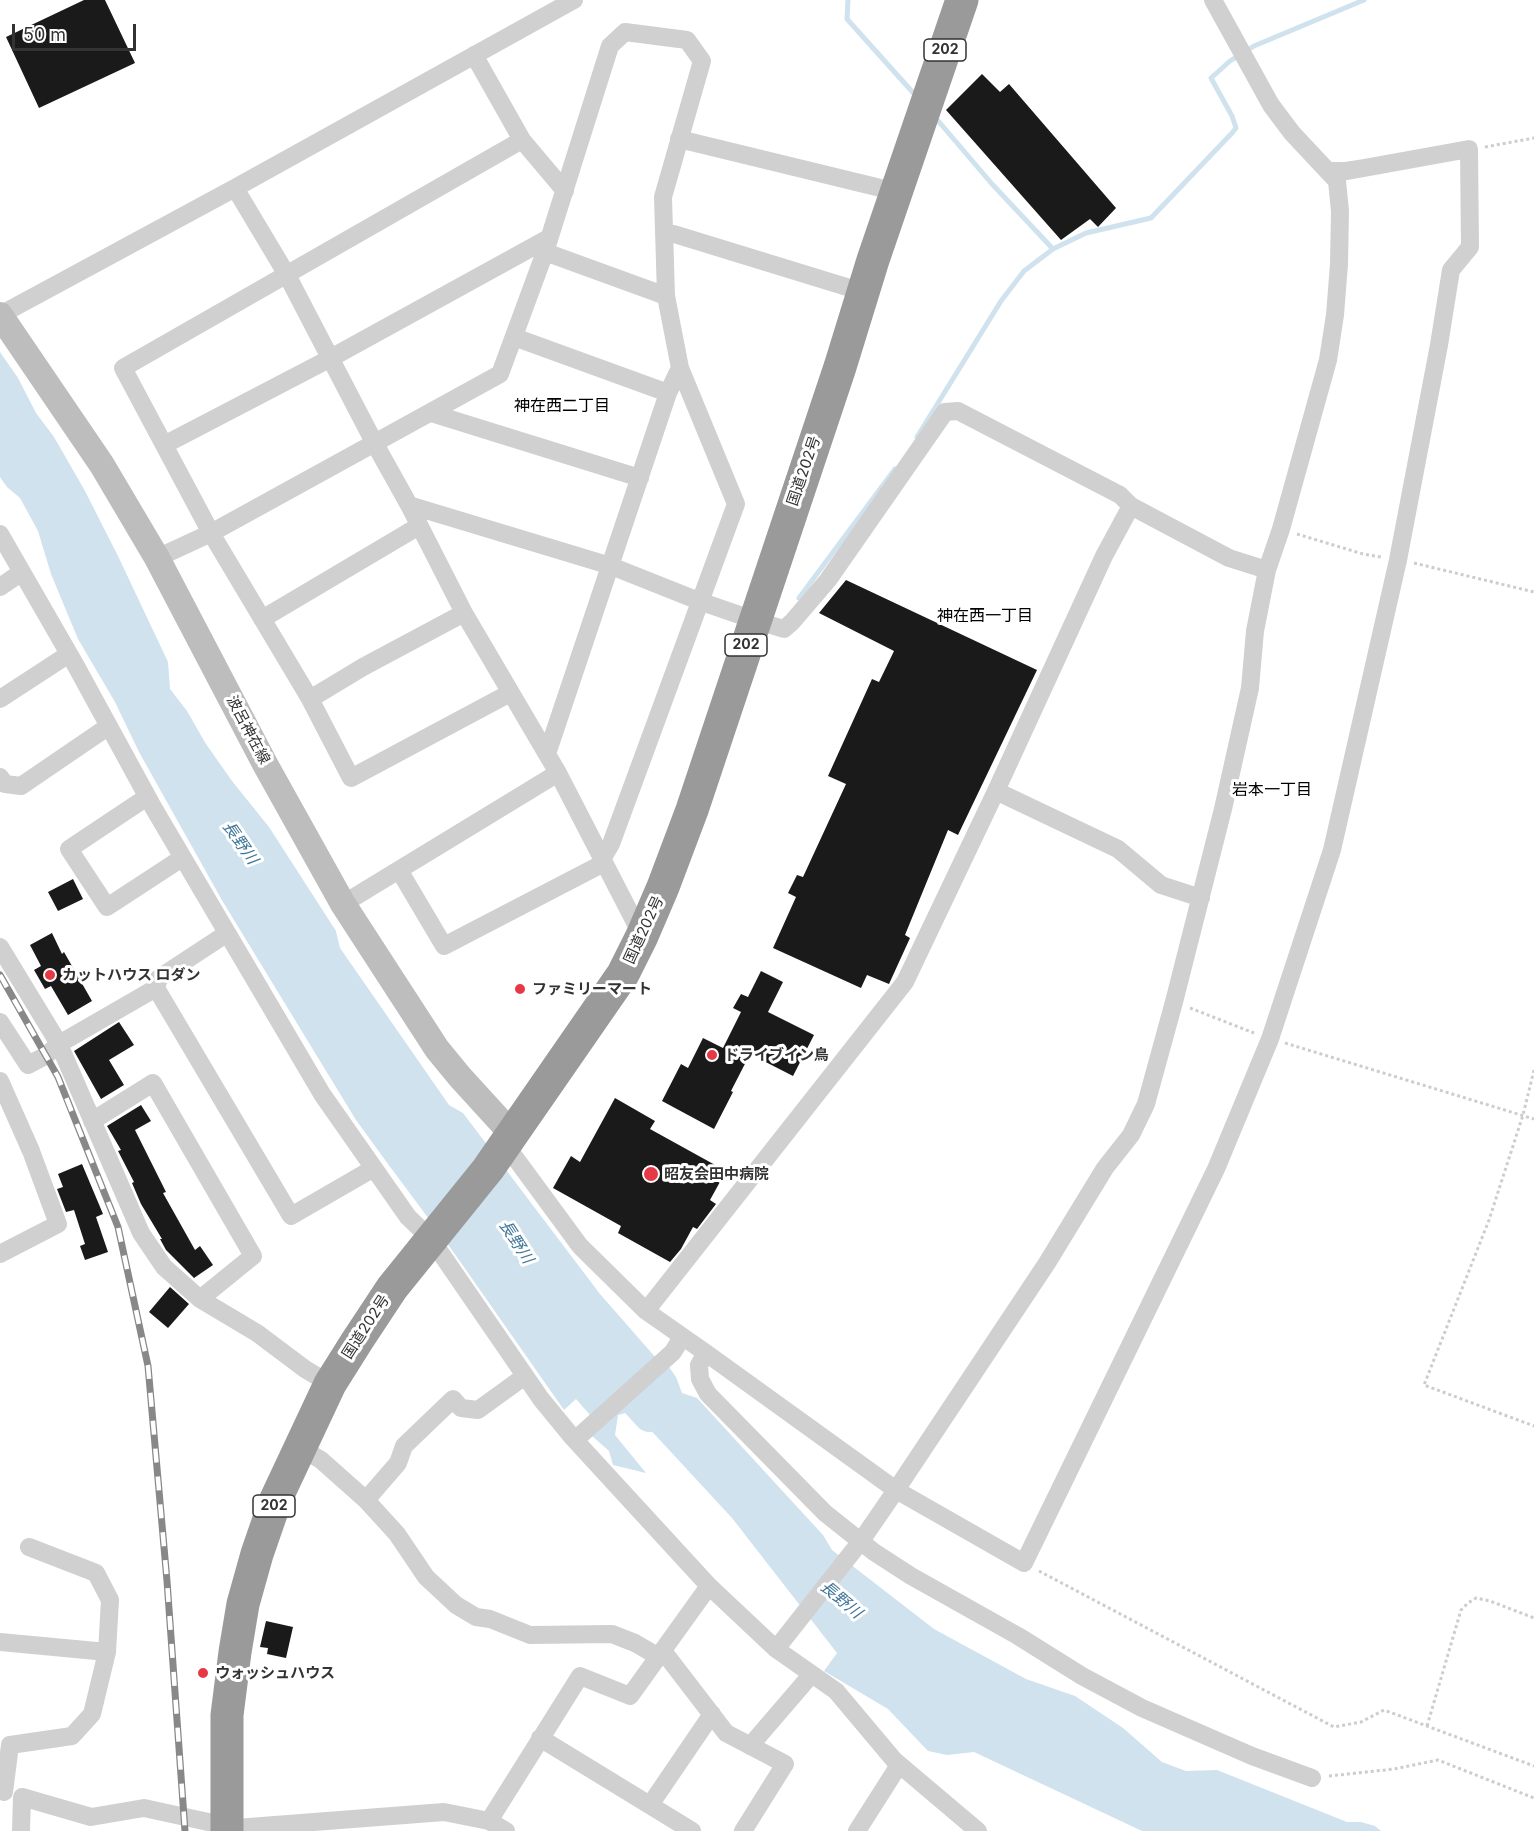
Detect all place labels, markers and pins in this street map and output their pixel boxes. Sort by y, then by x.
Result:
place label: カットハウス ロダン [62,966,201,984]
marker: カットハウス ロダン [43,968,57,982]
place label: ファミリーマート [532,980,652,998]
marker: ファミリーマート [513,982,527,996]
place label: ドライブイン鳥 [724,1046,829,1064]
marker: ドライブイン鳥 [705,1048,719,1062]
marker: 昭友会田中病院 [642,1165,660,1183]
place label: 昭友会田中病院 [664,1165,769,1183]
place label: ウォッシュハウス [215,1664,335,1682]
marker: ウォッシュハウス [196,1666,210,1680]

